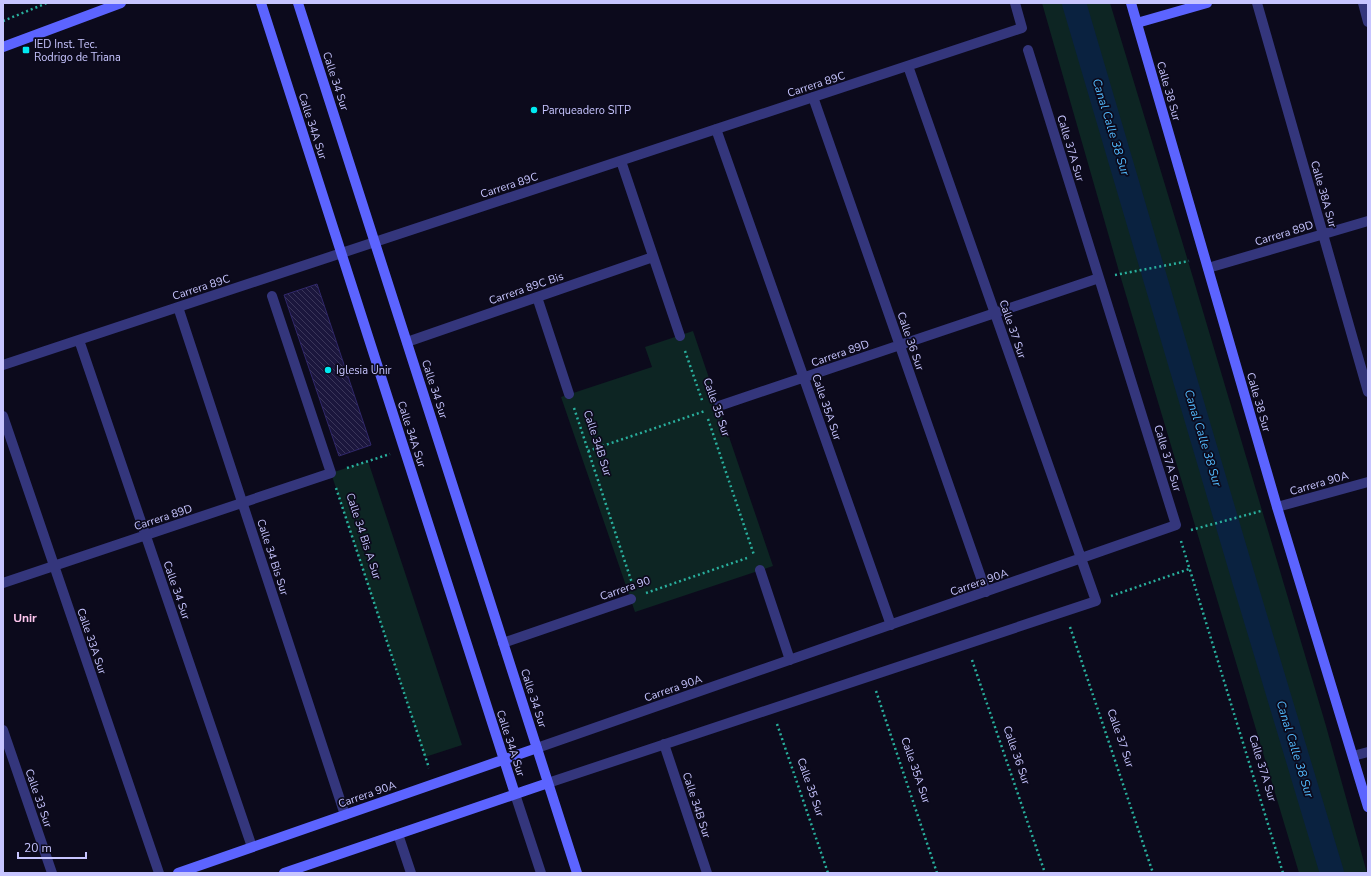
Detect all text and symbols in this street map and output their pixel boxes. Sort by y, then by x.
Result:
place label: IED Inst. Tec. Rodrigo de Triana [34,37,121,65]
marker: IED Inst. Tec. Rodrigo de Triana [21,45,31,55]
street label: Calle 34 Sur [319,50,352,113]
street label: Calle 38 Sur [1153,60,1184,123]
street label: Carrera 89C [785,68,847,101]
water label: Canal Calle 38 Sur [1089,77,1134,178]
street label: Calle 34A Sur [295,91,330,161]
place label: Parqueadero SITP [542,103,631,118]
marker: Parqueadero SITP [529,105,539,115]
street label: Calle 37A Sur [1053,113,1088,183]
street label: Calle 38A Sur [1307,159,1340,229]
street label: Carrera 89C [478,169,540,202]
street label: Carrera 89D [1253,217,1315,250]
street label: Carrera 89C Bis [487,269,565,308]
street label: Carrera 89C [170,271,232,304]
street label: Calle 37 Sur [995,298,1030,361]
street label: Calle 36 Sur [893,310,928,373]
street label: Carrera 89D [809,337,871,370]
street label: Calle 34 Sur [418,358,451,421]
place label: Iglesia Unir [336,363,392,378]
marker: Iglesia Unir [323,365,333,375]
street label: Calle 38 Sur [1243,371,1274,434]
street label: Calle 35A Sur [808,372,845,442]
street label: Calle 35 Sur [699,376,734,439]
water label: Canal Calle 38 Sur [1181,388,1226,489]
street label: Calle 34A Sur [394,399,429,469]
street label: Calle 34B Sur [580,408,615,478]
street label: Calle 37A Sur [1150,423,1185,493]
street label: Carrera 90A [1288,468,1350,499]
street label: Calle 34 Bis A Sur [342,491,385,581]
street label: Carrera 89D [132,501,194,534]
street label: Calle 34 Bis Sur [253,517,292,597]
street label: Calle 34 Sur [159,559,194,622]
street label: Carrera 90A [948,566,1010,599]
street label: Carrera 90 [598,573,653,604]
street label: Calle 33A Sur [73,606,110,676]
district label: Unir [13,610,37,626]
street label: Calle 34 Sur [517,667,550,730]
street label: Carrera 90A [642,672,704,705]
water label: Canal Calle 38 Sur [1273,699,1318,800]
street label: Calle 37 Sur [1103,707,1138,770]
street label: Calle 34A Sur [493,708,528,778]
street label: Calle 36 Sur [999,724,1034,787]
street label: Calle 37A Sur [1245,733,1280,803]
street label: Calle 35A Sur [897,735,934,805]
street label: Calle 35 Sur [793,756,828,819]
street label: Calle 33 Sur [21,767,56,830]
street label: Calle 34B Sur [679,770,714,840]
street label: Carrera 90A [336,778,398,811]
scale bar [18,834,86,860]
text: 20 m [24,840,52,856]

